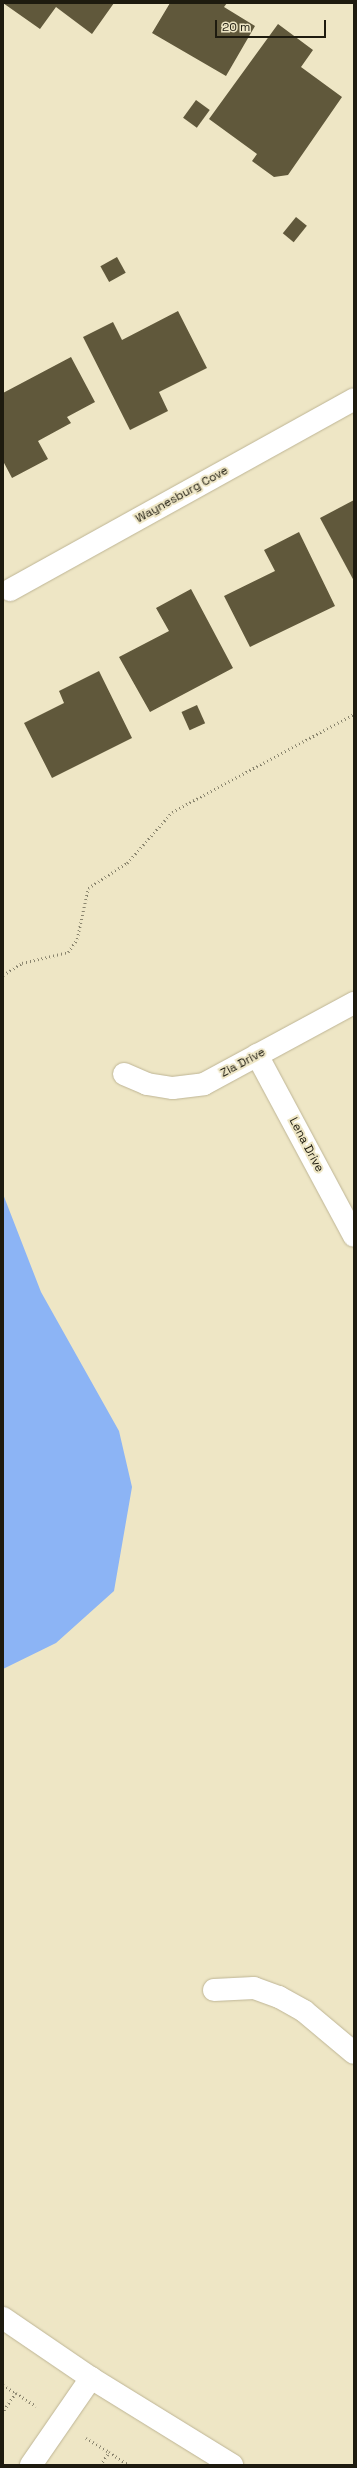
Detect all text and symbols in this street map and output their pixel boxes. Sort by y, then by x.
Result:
scale bar [217,12,328,38]
text: 20 m [222,19,250,35]
street label: Waynesburg Cove [133,464,231,526]
street label: Zia Drive [218,1045,268,1081]
street label: Lena Drive [286,1115,326,1175]

